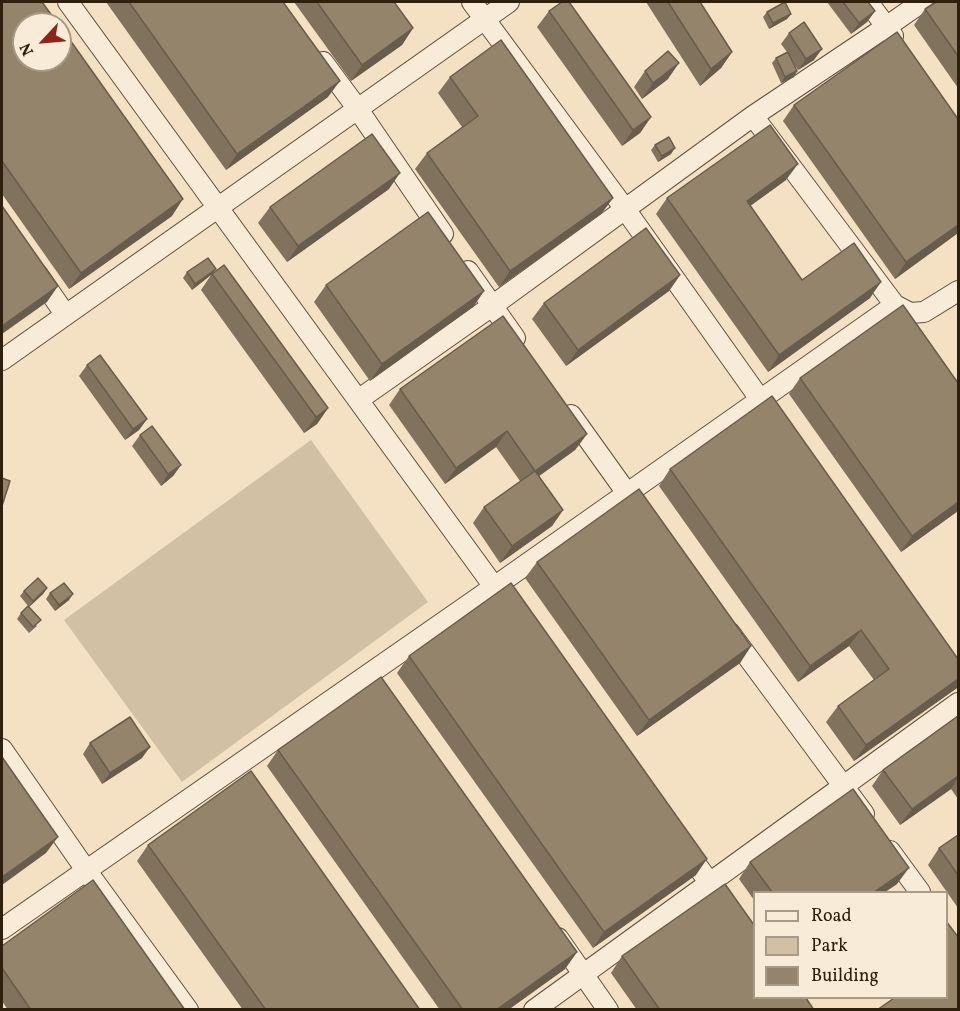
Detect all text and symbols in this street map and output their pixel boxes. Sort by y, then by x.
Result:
north arrow [12,12,72,72]
text: N [15,39,40,59]
legend [753,891,948,999]
text: Road [811,904,852,929]
text: Park [811,934,848,959]
text: Building [811,964,879,989]

